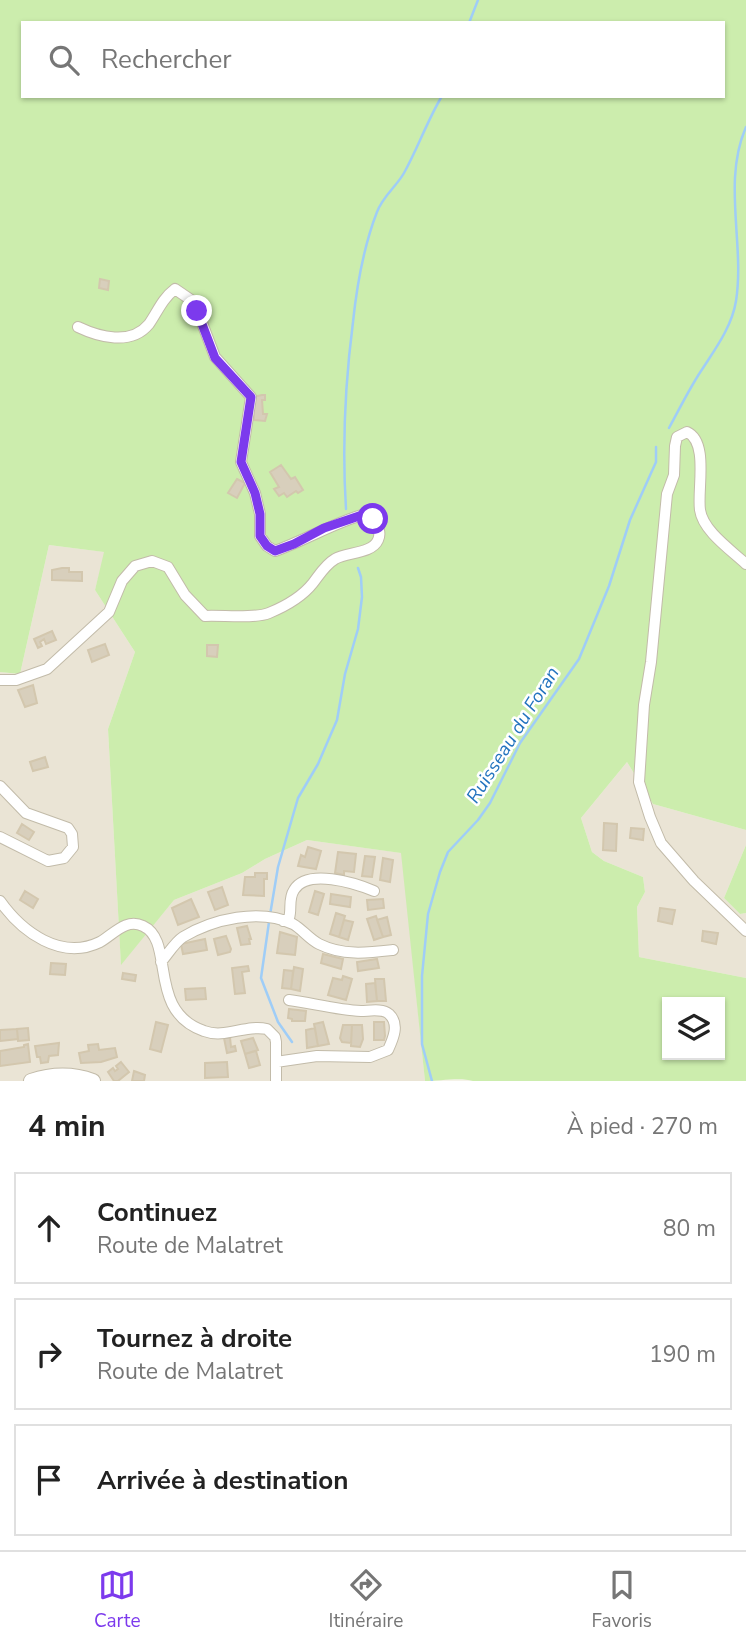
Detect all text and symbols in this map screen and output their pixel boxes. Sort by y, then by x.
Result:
search box [21,21,725,98]
icon: search [45,41,83,79]
text: Rechercher [101,42,232,77]
route end [181,295,212,326]
route start [357,503,388,534]
water label: Ruisseau du Foran [460,662,566,808]
map controls [662,997,725,1060]
button: layers [662,997,725,1060]
text: 4 min [28,1106,106,1147]
text: À pied · 270 m [567,1111,718,1142]
text: Continuez [97,1195,217,1230]
icon: ahead [30,1209,68,1247]
text: 80 m [663,1213,716,1244]
text: Route de Malatret [97,1230,283,1261]
text: Tournez à droite [97,1321,292,1356]
icon: right [30,1335,68,1373]
text: 190 m [649,1339,716,1370]
text: Route de Malatret [97,1356,283,1387]
icon: arrive [30,1461,68,1499]
text: Arrivée à destination [97,1463,348,1498]
tab: Carte [94,1566,141,1634]
tab: Itinéraire [329,1566,403,1634]
tab: Favoris [591,1566,652,1634]

